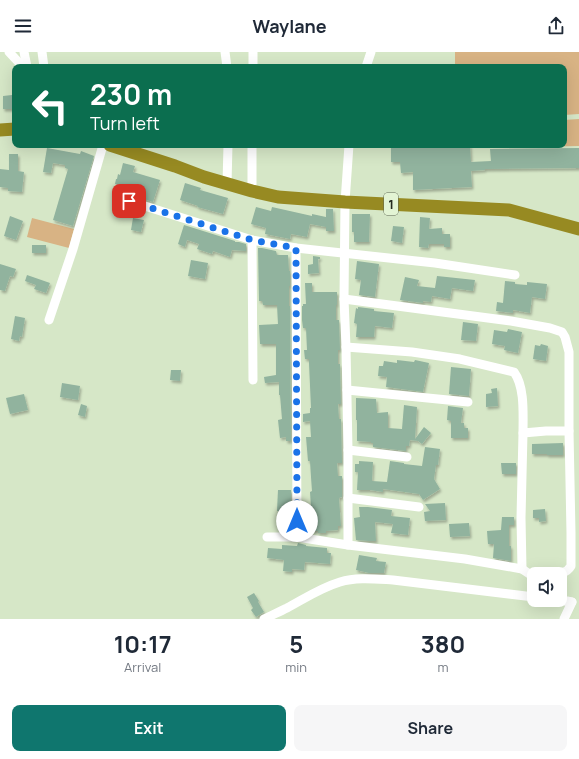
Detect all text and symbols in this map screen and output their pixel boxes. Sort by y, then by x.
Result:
text: Waylane [252,14,327,38]
icon: menu [12,15,34,37]
icon: share [545,15,567,37]
text: 230 m [90,75,172,113]
icon: left [24,80,76,132]
text: Turn left [90,111,160,135]
pin [112,184,146,218]
icon: arrive [118,190,140,212]
road number: 1 [384,193,398,215]
position arrow [276,500,318,542]
map controls [527,567,567,607]
button: sound [527,567,567,607]
text: 10:17 [114,627,172,660]
text: 5 [289,627,303,660]
text: 380 [421,627,465,660]
text: Arrival [124,658,161,676]
text: min [285,658,307,676]
text: m [438,658,449,676]
button: Exit [12,705,286,751]
button: Share [294,705,567,751]

